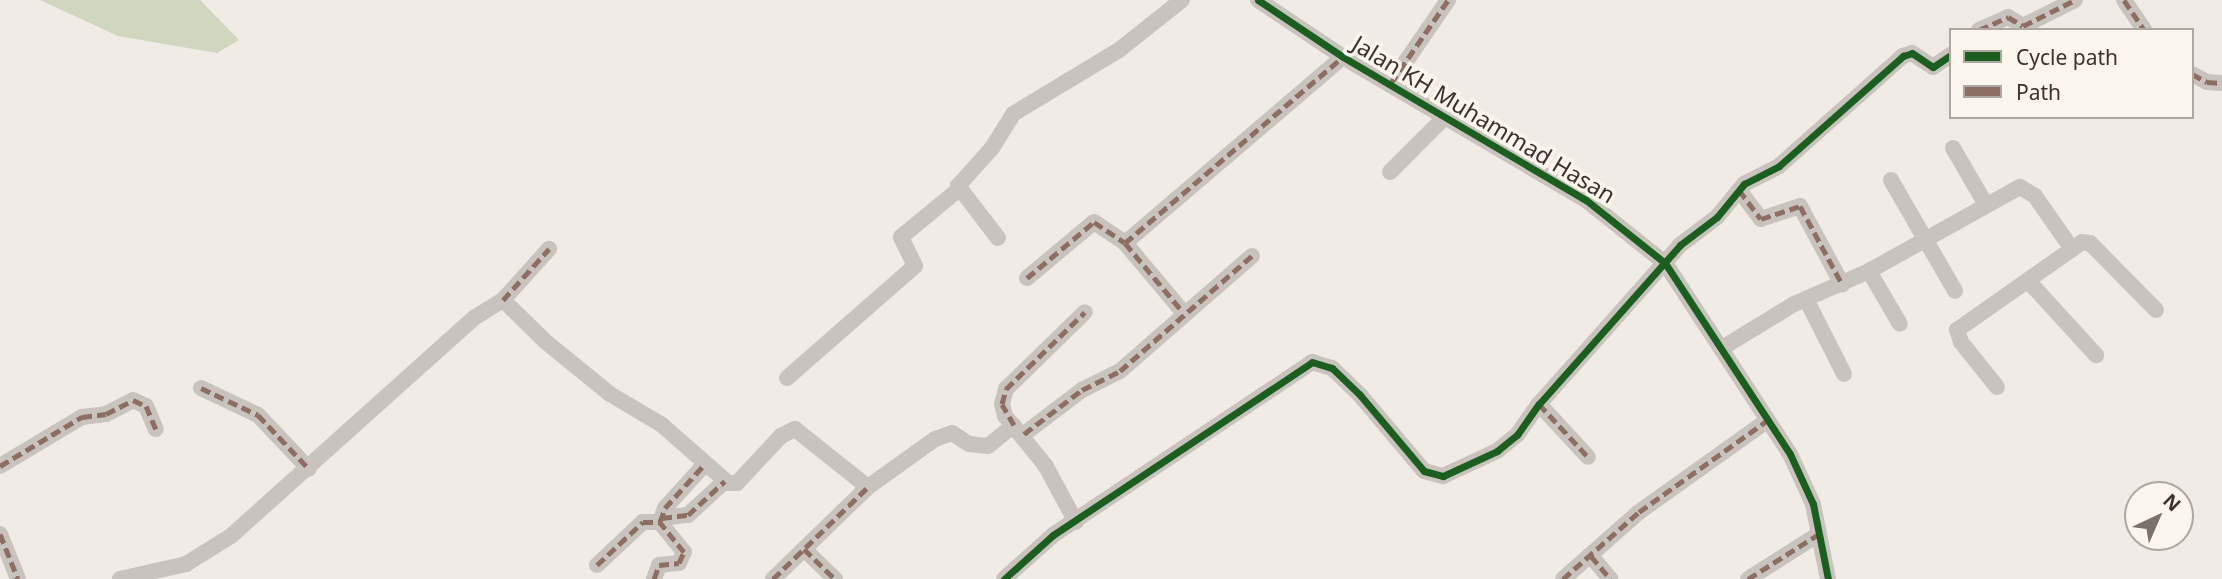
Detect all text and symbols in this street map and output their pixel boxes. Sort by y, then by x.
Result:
legend [1949,28,2194,119]
street label: Jalan KH Muhammad Hasan [1348,29,1620,209]
text: Cycle path [2016,43,2118,71]
text: Path [2016,78,2061,106]
north arrow [2124,481,2194,551]
text: N [2158,488,2187,517]

